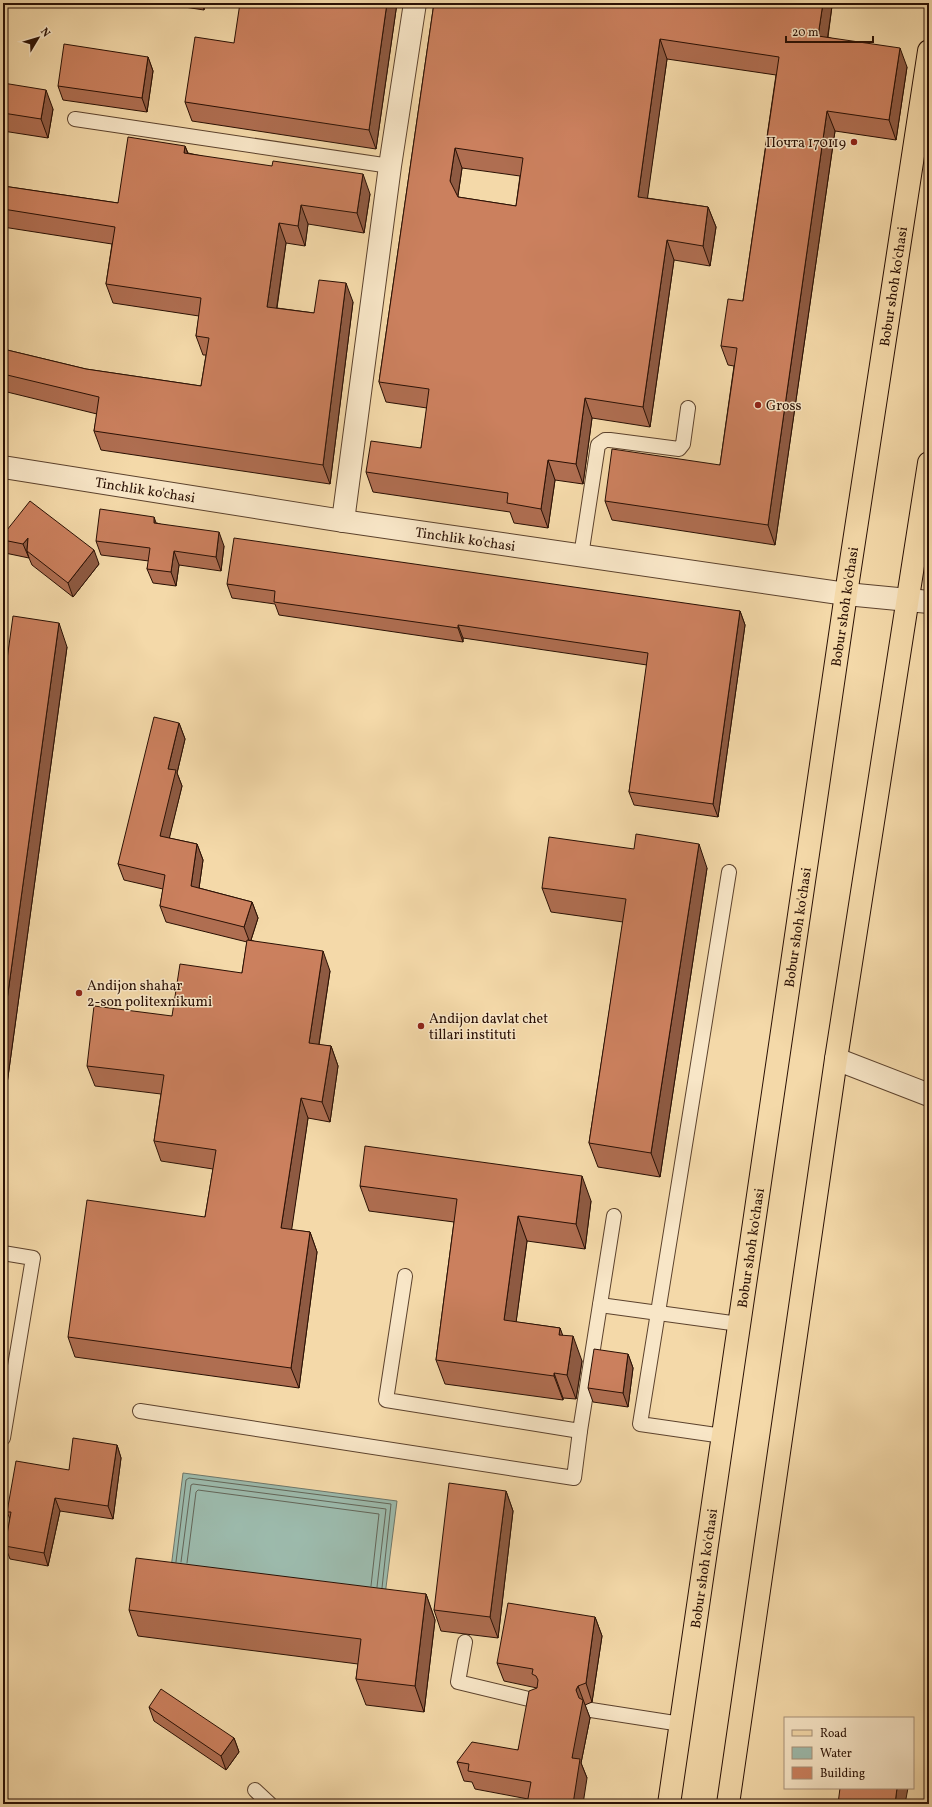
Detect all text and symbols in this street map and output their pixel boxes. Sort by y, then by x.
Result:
north arrow [18,18,58,58]
scale bar [786,18,873,44]
text: N [36,25,53,41]
text: 20 m [792,25,819,41]
place label: Почта 170119 [766,134,846,153]
marker: Почта 170119 [849,137,859,147]
street label: Bobur shoh ko'chasi [876,225,913,348]
place label: Gross [766,397,802,416]
marker: Gross [753,400,763,410]
street label: Tinchlik ko'chasi [94,474,196,508]
street label: Tinchlik ko'chasi [414,524,517,557]
street label: Bobur shoh ko'chasi [827,546,864,668]
street label: Bobur shoh ko'chasi [781,866,817,989]
place label: Andijon shahar 2-son politexnikumi [87,977,212,1012]
marker: Andijon shahar 2-son politexnikumi [74,988,84,998]
place label: Andijon davlat chet tillari instituti [429,1010,548,1045]
marker: Andijon davlat chet tillari instituti [416,1021,426,1031]
street label: Bobur shoh ko'chasi [734,1187,770,1309]
street label: Bobur shoh ko'chasi [687,1507,723,1630]
legend [784,1717,914,1789]
text: Road [820,1726,847,1742]
text: Water [820,1746,852,1762]
text: Building [820,1766,865,1782]

